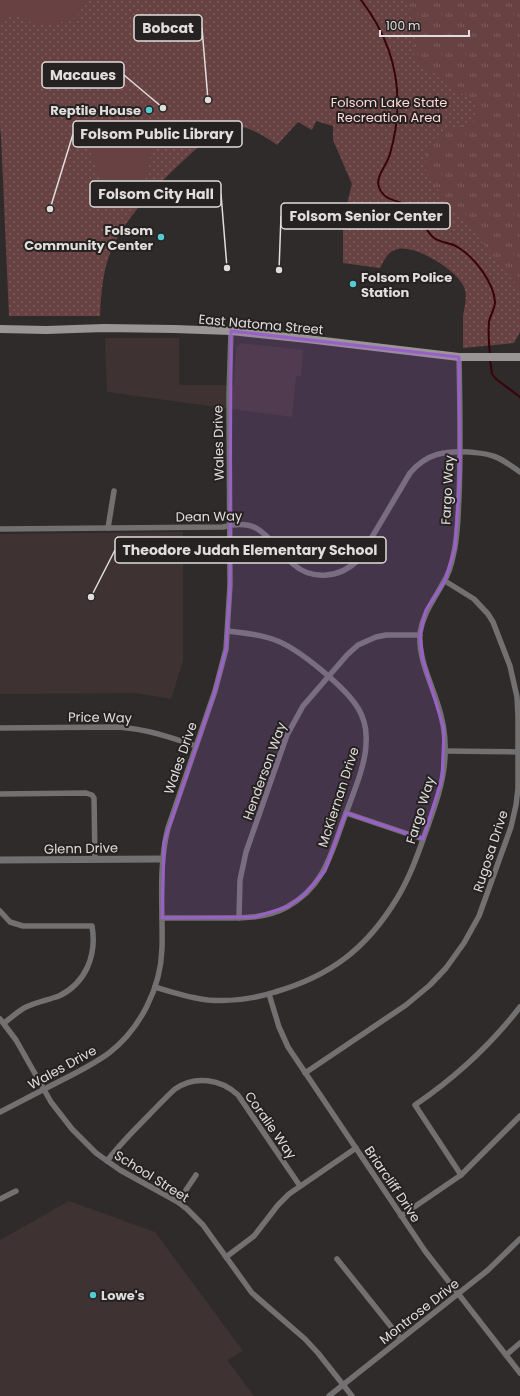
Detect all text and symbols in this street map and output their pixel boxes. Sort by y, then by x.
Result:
scale bar [380,12,469,38]
callout: Bobcat [134,15,202,41]
text: 100 m [386,17,420,34]
text: Bobcat [142,18,194,38]
callout: Macaues [42,62,124,88]
text: Macaues [50,65,116,85]
park label: Folsom Lake State Recreation Area [331,93,447,127]
place label: Reptile House [50,101,141,120]
marker: Reptile House [144,105,154,115]
callout: Folsom Public Library [73,121,242,147]
text: Folsom Public Library [80,124,234,144]
callout: Folsom City Hall [90,181,221,207]
text: Folsom City Hall [98,184,214,204]
callout: Folsom Senior Center [281,203,450,229]
text: Folsom Senior Center [290,206,442,226]
place label: Folsom Community Center [24,221,153,255]
marker: Folsom Community Center [156,232,166,242]
place label: Folsom Police Station [361,268,452,302]
marker: Folsom Police Station [348,279,358,289]
street label: East Natoma Street [198,310,324,339]
street label: Wales Drive [208,405,229,481]
street label: Fargo Way [436,454,459,525]
street label: Dean Way [176,506,243,527]
callout: Theodore Judah Elementary School [115,537,386,563]
text: Theodore Judah Elementary School [123,540,377,560]
street label: Price Way [68,707,133,728]
street label: Wales Drive [159,719,202,797]
street label: Henderson Way [238,719,291,823]
street label: McKiernan Drive [313,745,364,850]
street label: Fargo Way [401,773,440,846]
street label: Rugosa Drive [468,808,513,894]
street label: Glenn Drive [44,838,118,859]
street label: Wales Drive [25,1041,100,1094]
street label: Coralie Way [240,1088,301,1164]
street label: Briarcliff Drive [360,1142,425,1226]
street label: School Street [111,1146,193,1207]
street label: Montrose Drive [375,1274,463,1349]
place label: Lowe's [101,1286,145,1305]
marker: Lowe's [88,1290,98,1300]

